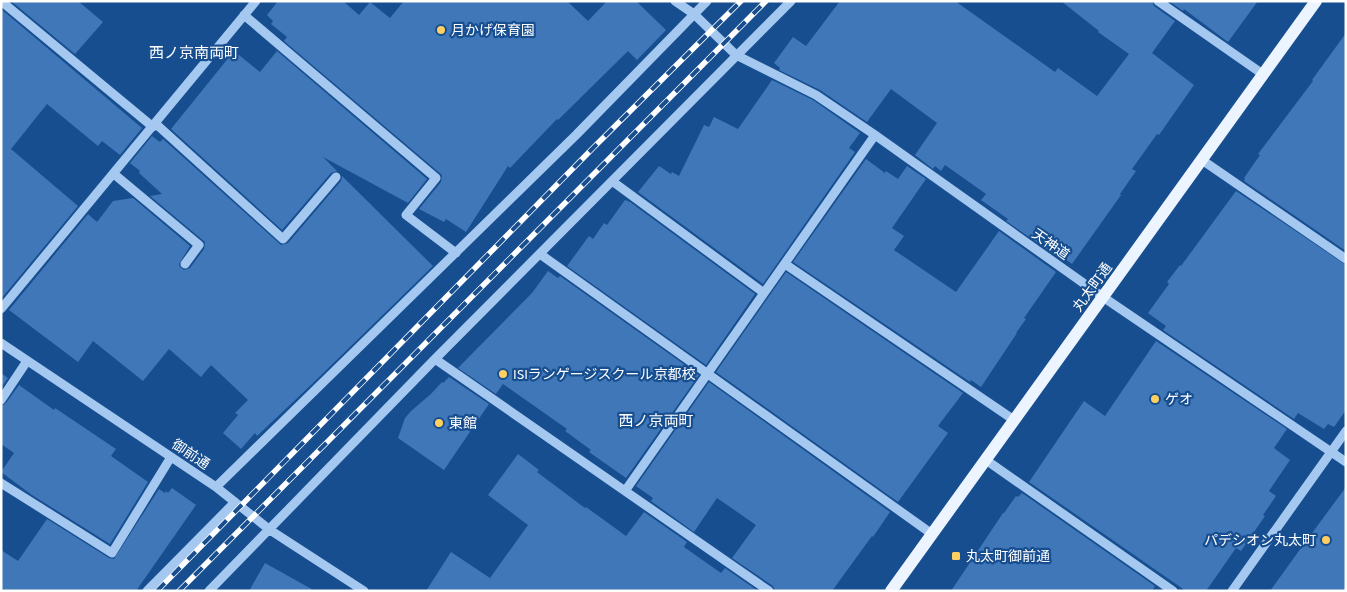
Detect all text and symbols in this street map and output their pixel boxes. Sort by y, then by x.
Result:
place label: 月かげ保育園 [451,21,535,41]
marker: 月かげ保育園 [435,24,447,36]
district label: 西ノ京南両町 [149,43,239,64]
street label: 天神道 [1027,225,1073,265]
street label: 丸太町通 [1068,259,1117,316]
place label: ISIランゲージスクール京都校 [513,365,696,385]
marker: ISIランゲージスクール京都校 [497,368,509,380]
place label: ゲオ [1165,390,1193,410]
marker: ゲオ [1149,393,1161,405]
district label: 西ノ京両町 [618,411,694,432]
place label: 東館 [449,414,477,434]
marker: 東館 [433,417,445,429]
street label: 御前通 [167,435,213,475]
place label: パデシオン丸太町 [1204,531,1316,551]
marker: パデシオン丸太町 [1320,534,1332,546]
place label: 丸太町御前通 [966,547,1050,567]
marker: 丸太町御前通 [950,550,962,562]

